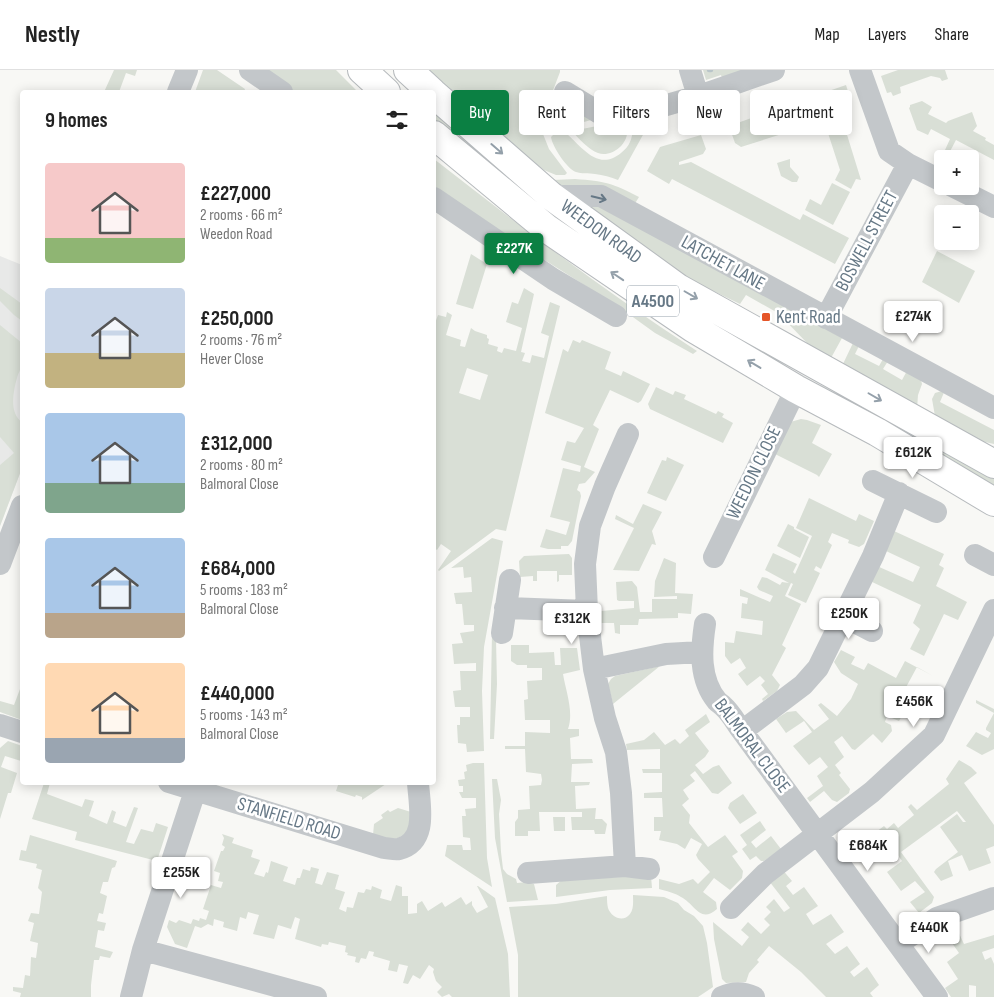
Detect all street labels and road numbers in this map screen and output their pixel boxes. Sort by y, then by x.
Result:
street label: BOSWELL STREET [831,186,903,295]
street label: WEEDON ROAD [556,195,646,269]
street label: LATCHET LANE [677,231,769,295]
road number: A4500 [627,286,679,317]
street label: WEEDON CLOSE [722,423,786,523]
street label: BALMORAL CLOSE [709,694,795,798]
street label: STANFIELD ROAD [235,792,343,846]

